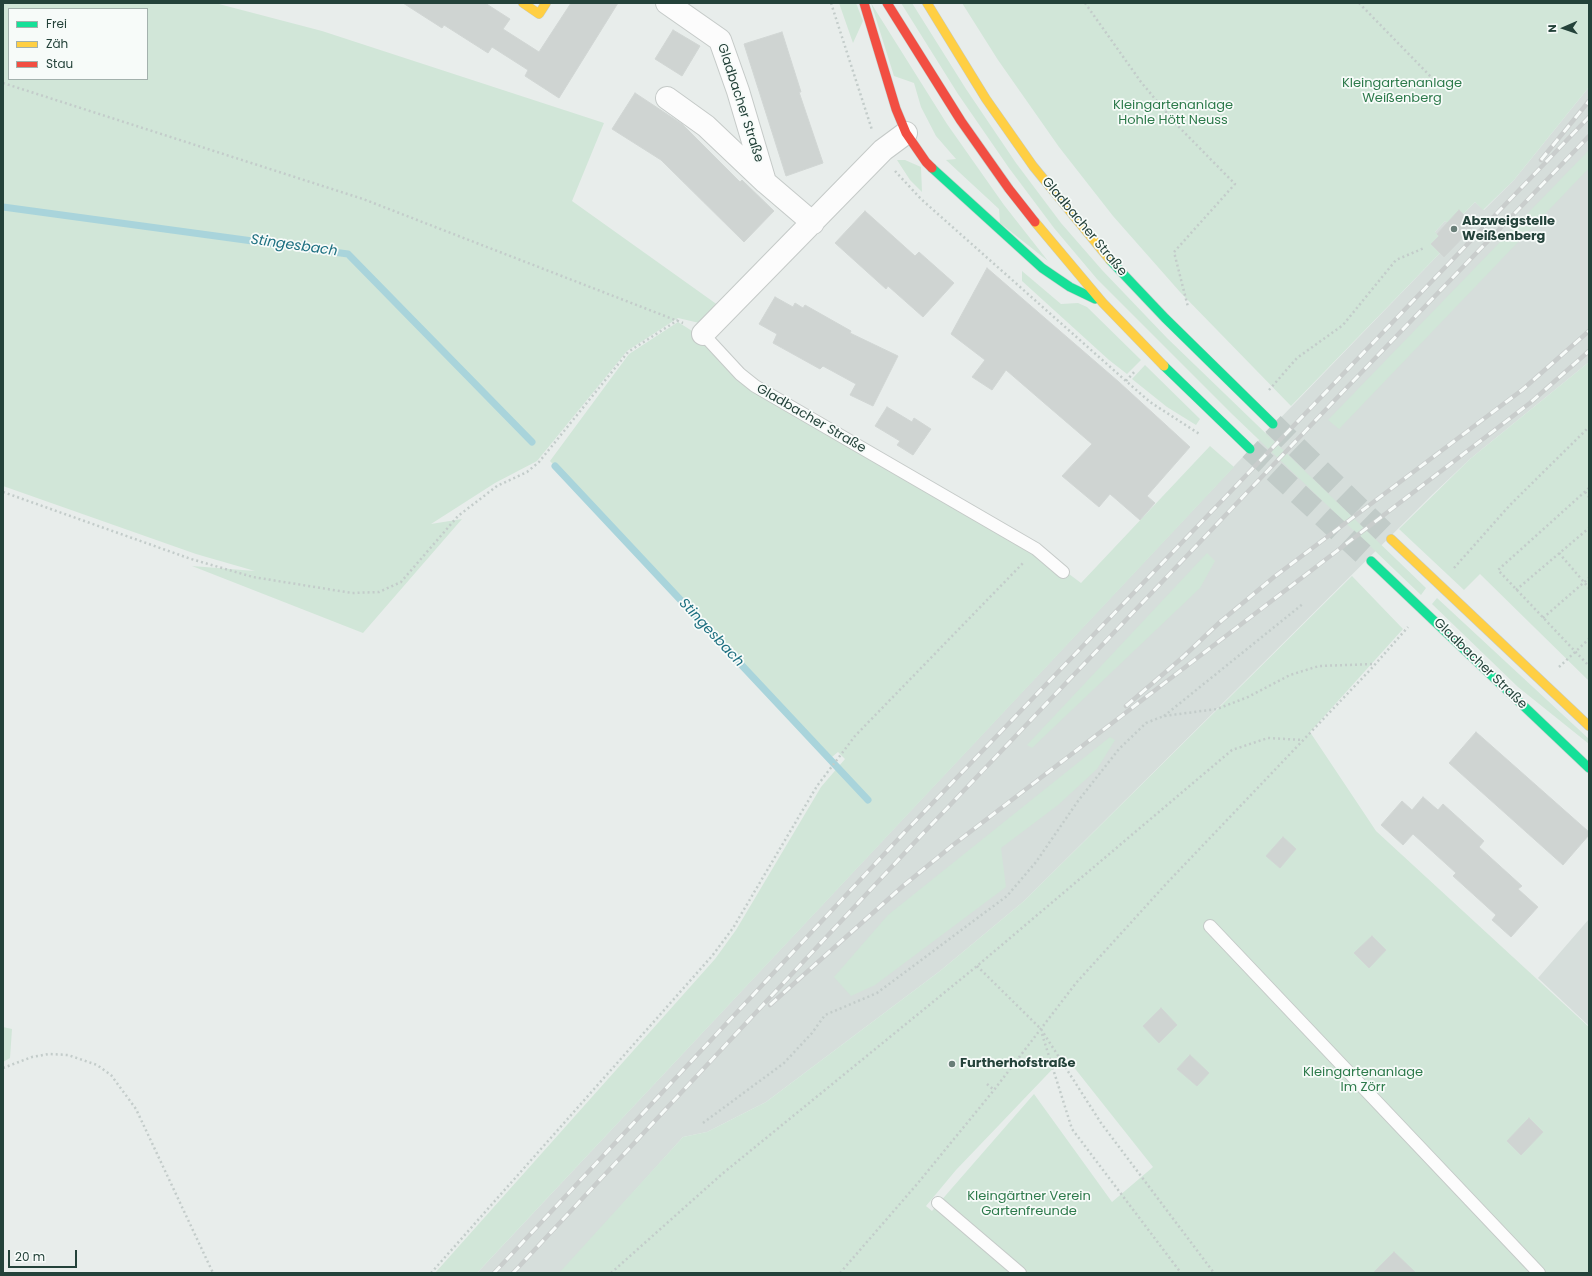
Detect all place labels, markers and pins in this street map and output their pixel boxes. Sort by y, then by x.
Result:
place label: Abzweigstelle Weißenberg [1462,214,1555,245]
marker: Abzweigstelle Weißenberg [1449,224,1459,234]
place label: Furtherhofstraße [960,1056,1076,1072]
marker: Furtherhofstraße [947,1059,957,1069]

